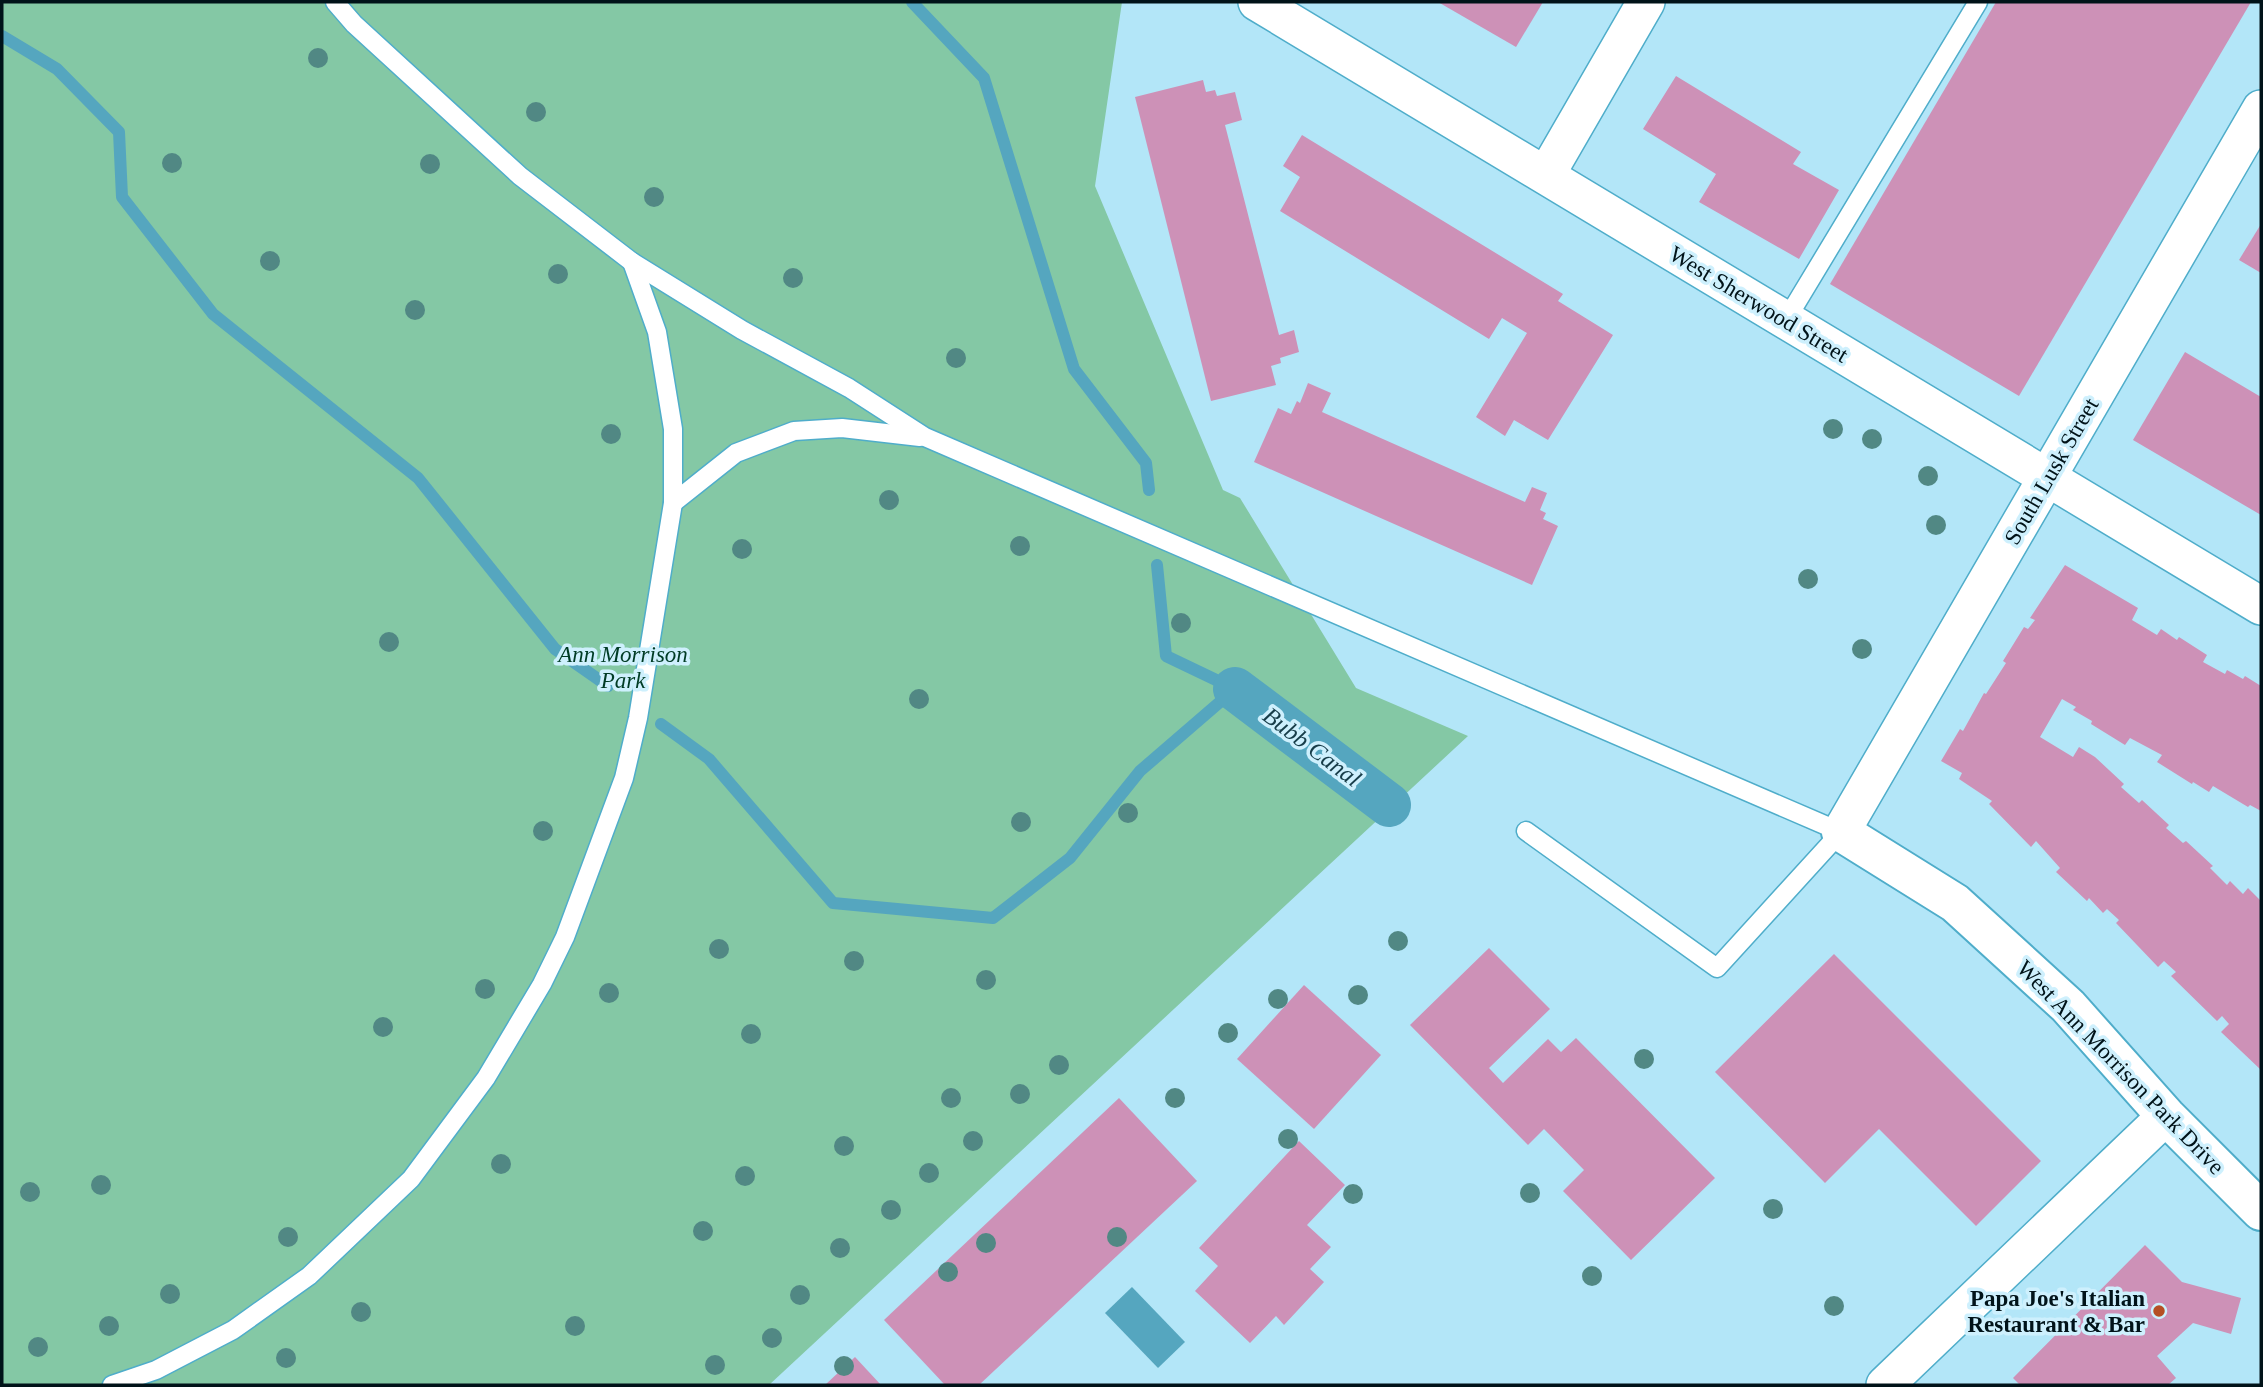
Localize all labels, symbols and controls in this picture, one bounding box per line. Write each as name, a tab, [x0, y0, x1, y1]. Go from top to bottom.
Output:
street label: West Sherwood Street	[1665, 241, 1853, 368]
street label: South Lusk Street	[1999, 393, 2104, 549]
park label: Ann Morrison Park	[556, 642, 688, 693]
water label: Bubb Canal	[1258, 702, 1366, 792]
street label: West Ann Morrison Park Drive	[2012, 955, 2229, 1179]
place label: Papa Joe's Italian Restaurant & Bar	[1967, 1286, 2145, 1337]
marker: Papa Joe's Italian Restaurant & Bar	[2151, 1303, 2167, 1319]

